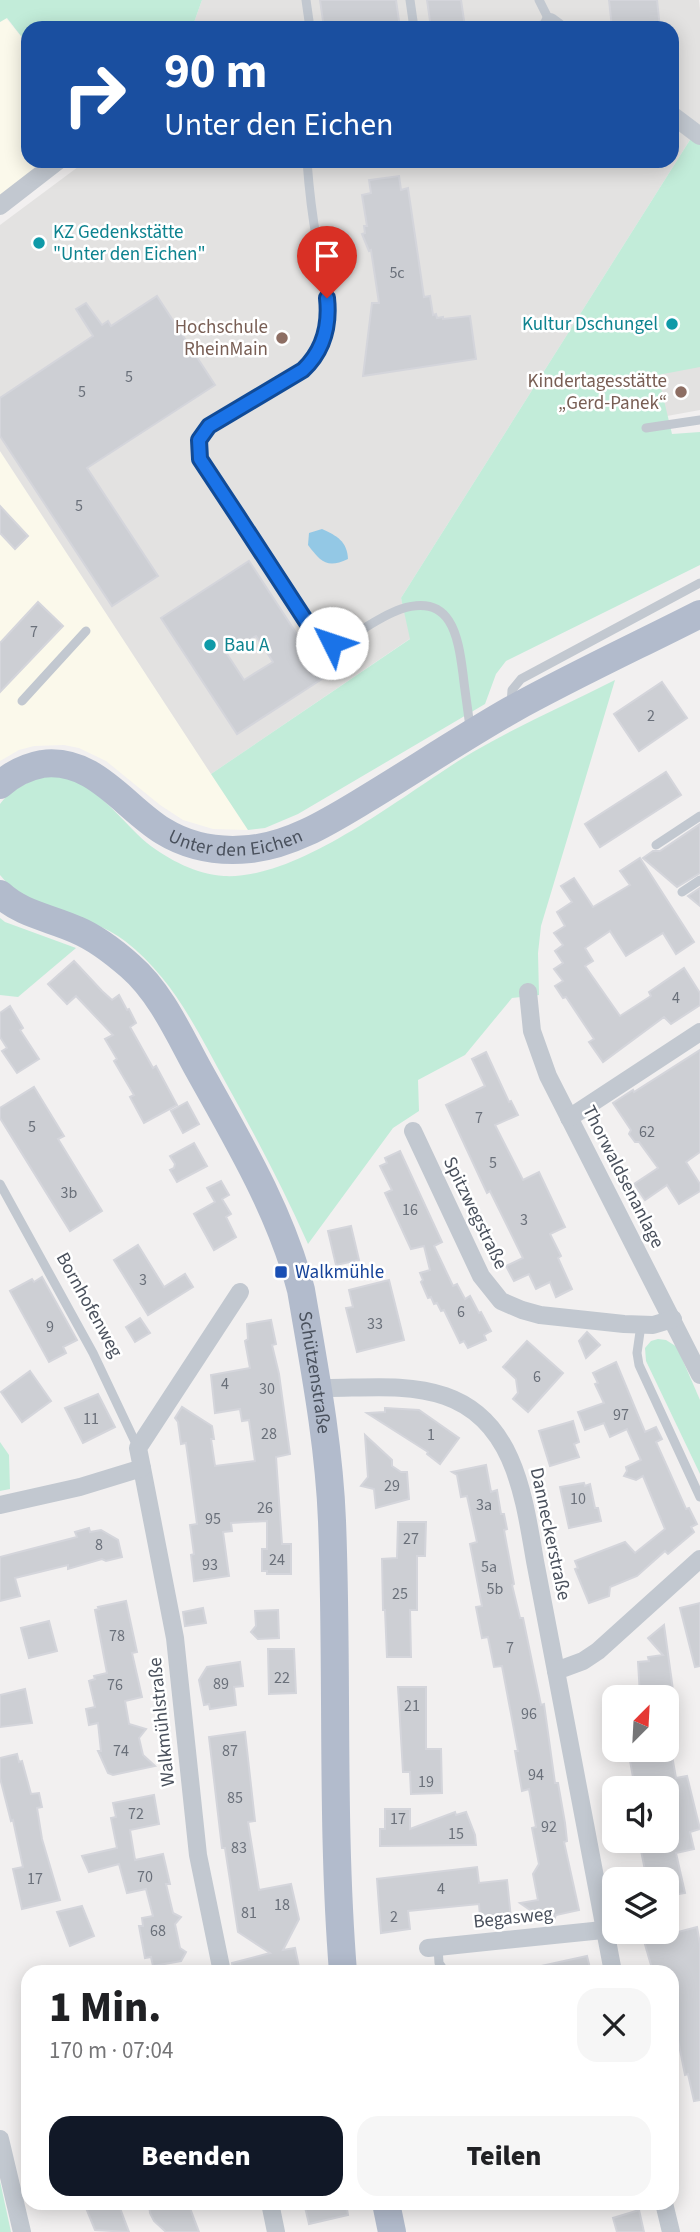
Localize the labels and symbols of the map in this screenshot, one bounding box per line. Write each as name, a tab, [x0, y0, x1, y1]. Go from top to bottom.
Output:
place label: KZ Gedenkstätte "Unter den Eichen"	[53, 219, 205, 268]
pin	[297, 226, 357, 298]
marker: KZ Gedenkstätte "Unter den Eichen"	[31, 235, 47, 251]
house number: 5c	[389, 262, 405, 284]
place label: Kultur Dschungel	[522, 311, 658, 338]
place label: Hochschule RheinMain	[175, 314, 268, 363]
marker: Kultur Dschungel	[664, 316, 680, 332]
marker: Hochschule RheinMain	[274, 330, 290, 346]
house number: 5	[125, 366, 133, 388]
place label: Kindertagesstätte „Gerd-Panek“	[528, 368, 667, 417]
house number: 5	[78, 381, 86, 403]
marker: Kindertagesstätte „Gerd-Panek“	[673, 384, 689, 400]
house number: 5	[75, 495, 83, 517]
position arrow	[295, 606, 369, 680]
house number: 7	[30, 621, 38, 643]
place label: Bau A	[224, 632, 270, 659]
marker: Bau A	[202, 637, 218, 653]
house number: 2	[647, 705, 655, 727]
street label: Unter den Eichen	[164, 822, 307, 863]
house number: 4	[672, 987, 680, 1009]
street label: Thorwaldsenanlage	[575, 1101, 671, 1253]
house number: 7	[475, 1107, 483, 1129]
house number: 5	[28, 1116, 36, 1138]
house number: 62	[639, 1121, 655, 1143]
street label: Spitzwegstraße	[436, 1152, 514, 1274]
house number: 5	[489, 1152, 497, 1174]
house number: 3b	[61, 1182, 78, 1204]
house number: 16	[402, 1199, 418, 1221]
house number: 3	[520, 1209, 528, 1231]
street label: Bornhofenweg	[49, 1247, 129, 1363]
place label: Walkmühle	[295, 1259, 384, 1286]
marker: Walkmühle	[273, 1264, 289, 1280]
house number: 3	[139, 1269, 147, 1291]
house number: 6	[457, 1301, 465, 1323]
street label: Schützenstraße	[291, 1309, 338, 1435]
house number: 33	[367, 1313, 383, 1335]
house number: 9	[46, 1316, 54, 1338]
house number: 6	[533, 1366, 541, 1388]
house number: 4	[221, 1373, 229, 1395]
house number: 30	[259, 1378, 275, 1400]
house number: 97	[613, 1404, 629, 1426]
house number: 11	[83, 1408, 99, 1430]
house number: 28	[261, 1423, 277, 1445]
house number: 1	[427, 1424, 435, 1446]
street label: Danneckerstraße	[523, 1465, 577, 1603]
house number: 29	[384, 1475, 400, 1497]
house number: 10	[570, 1488, 586, 1510]
house number: 3a	[476, 1494, 492, 1516]
house number: 26	[257, 1497, 273, 1519]
house number: 95	[205, 1508, 221, 1530]
house number: 27	[403, 1528, 419, 1550]
house number: 8	[95, 1534, 103, 1556]
house number: 24	[269, 1549, 285, 1571]
house number: 93	[202, 1554, 218, 1576]
house number: 5a	[481, 1556, 497, 1578]
house number: 5b	[487, 1578, 504, 1600]
house number: 25	[392, 1583, 408, 1605]
house number: 78	[109, 1625, 125, 1647]
house number: 7	[506, 1637, 514, 1659]
street label: Walkmühlstraße	[142, 1656, 182, 1788]
house number: 22	[274, 1667, 290, 1689]
house number: 89	[213, 1673, 229, 1695]
house number: 76	[107, 1674, 123, 1696]
north arrow	[602, 1685, 679, 1762]
house number: 21	[404, 1695, 420, 1717]
house number: 96	[521, 1703, 537, 1725]
house number: 74	[113, 1740, 129, 1762]
house number: 87	[222, 1740, 238, 1762]
house number: 94	[528, 1764, 544, 1786]
house number: 19	[418, 1771, 434, 1793]
house number: 85	[227, 1787, 243, 1809]
house number: 72	[128, 1803, 144, 1825]
house number: 17	[390, 1808, 406, 1830]
house number: 92	[541, 1816, 557, 1838]
house number: 15	[448, 1823, 464, 1845]
house number: 83	[231, 1837, 247, 1859]
house number: 70	[137, 1866, 153, 1888]
house number: 17	[27, 1868, 43, 1890]
house number: 4	[437, 1878, 445, 1900]
house number: 18	[274, 1894, 290, 1916]
street label: Begasweg	[472, 1900, 554, 1936]
house number: 81	[241, 1902, 257, 1924]
house number: 2	[390, 1906, 398, 1928]
house number: 68	[150, 1920, 166, 1942]

